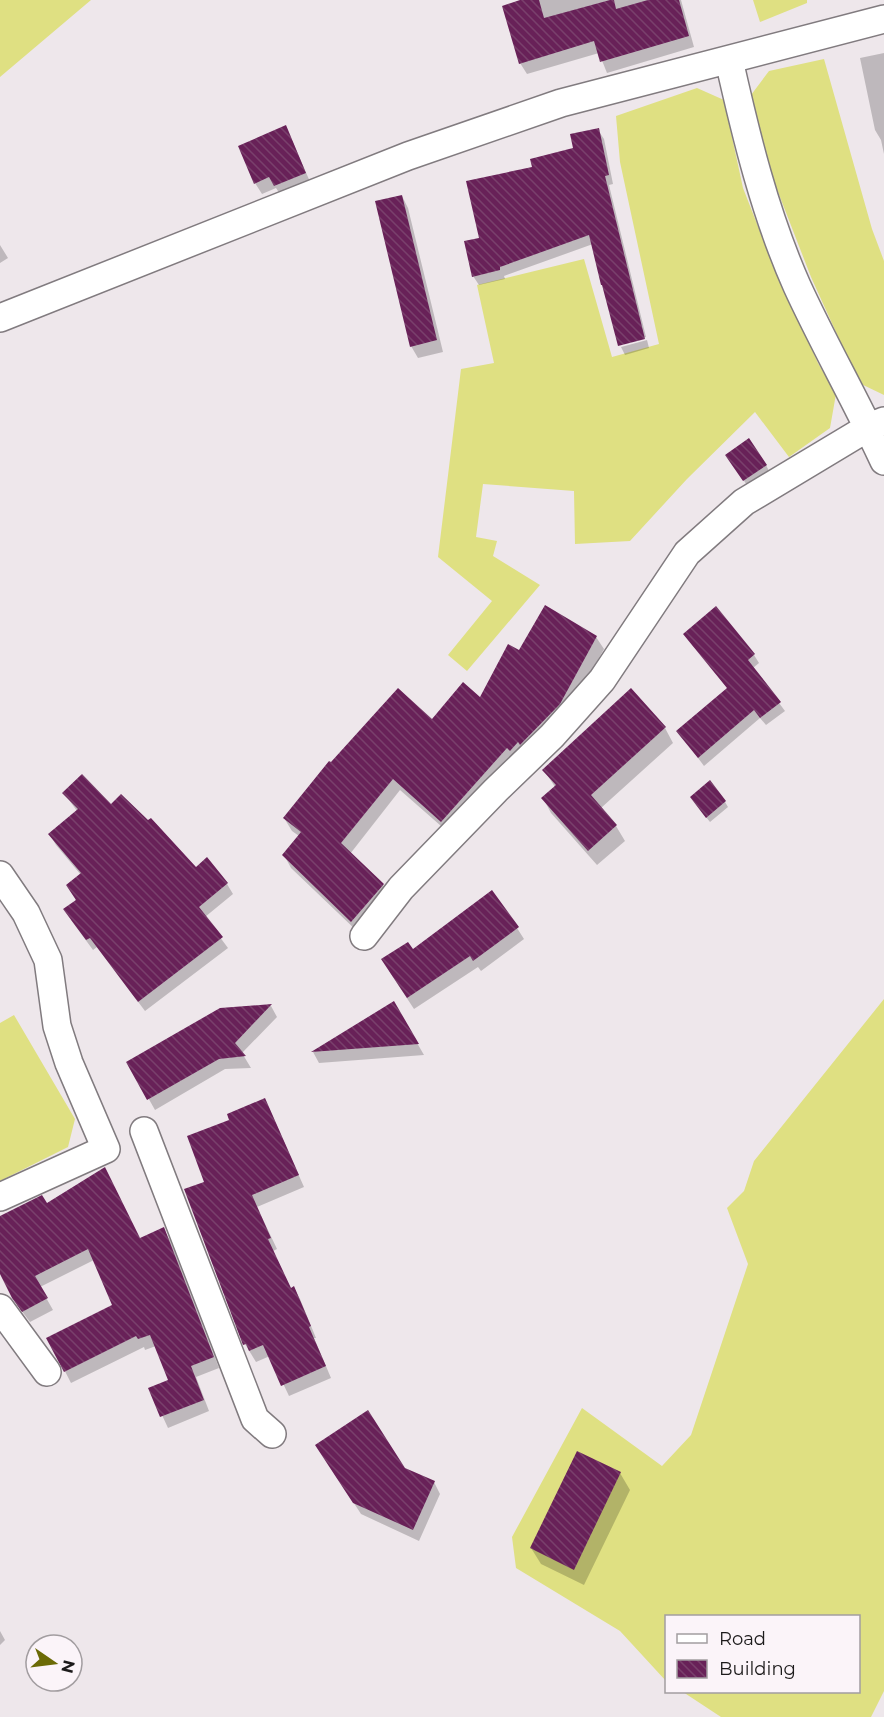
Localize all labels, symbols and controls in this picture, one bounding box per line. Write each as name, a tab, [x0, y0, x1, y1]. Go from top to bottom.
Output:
legend	[665, 1615, 860, 1693]
text: Road	[719, 1628, 766, 1650]
north arrow	[24, 1633, 84, 1693]
text: N	[57, 1658, 79, 1675]
text: Building	[719, 1658, 796, 1680]

